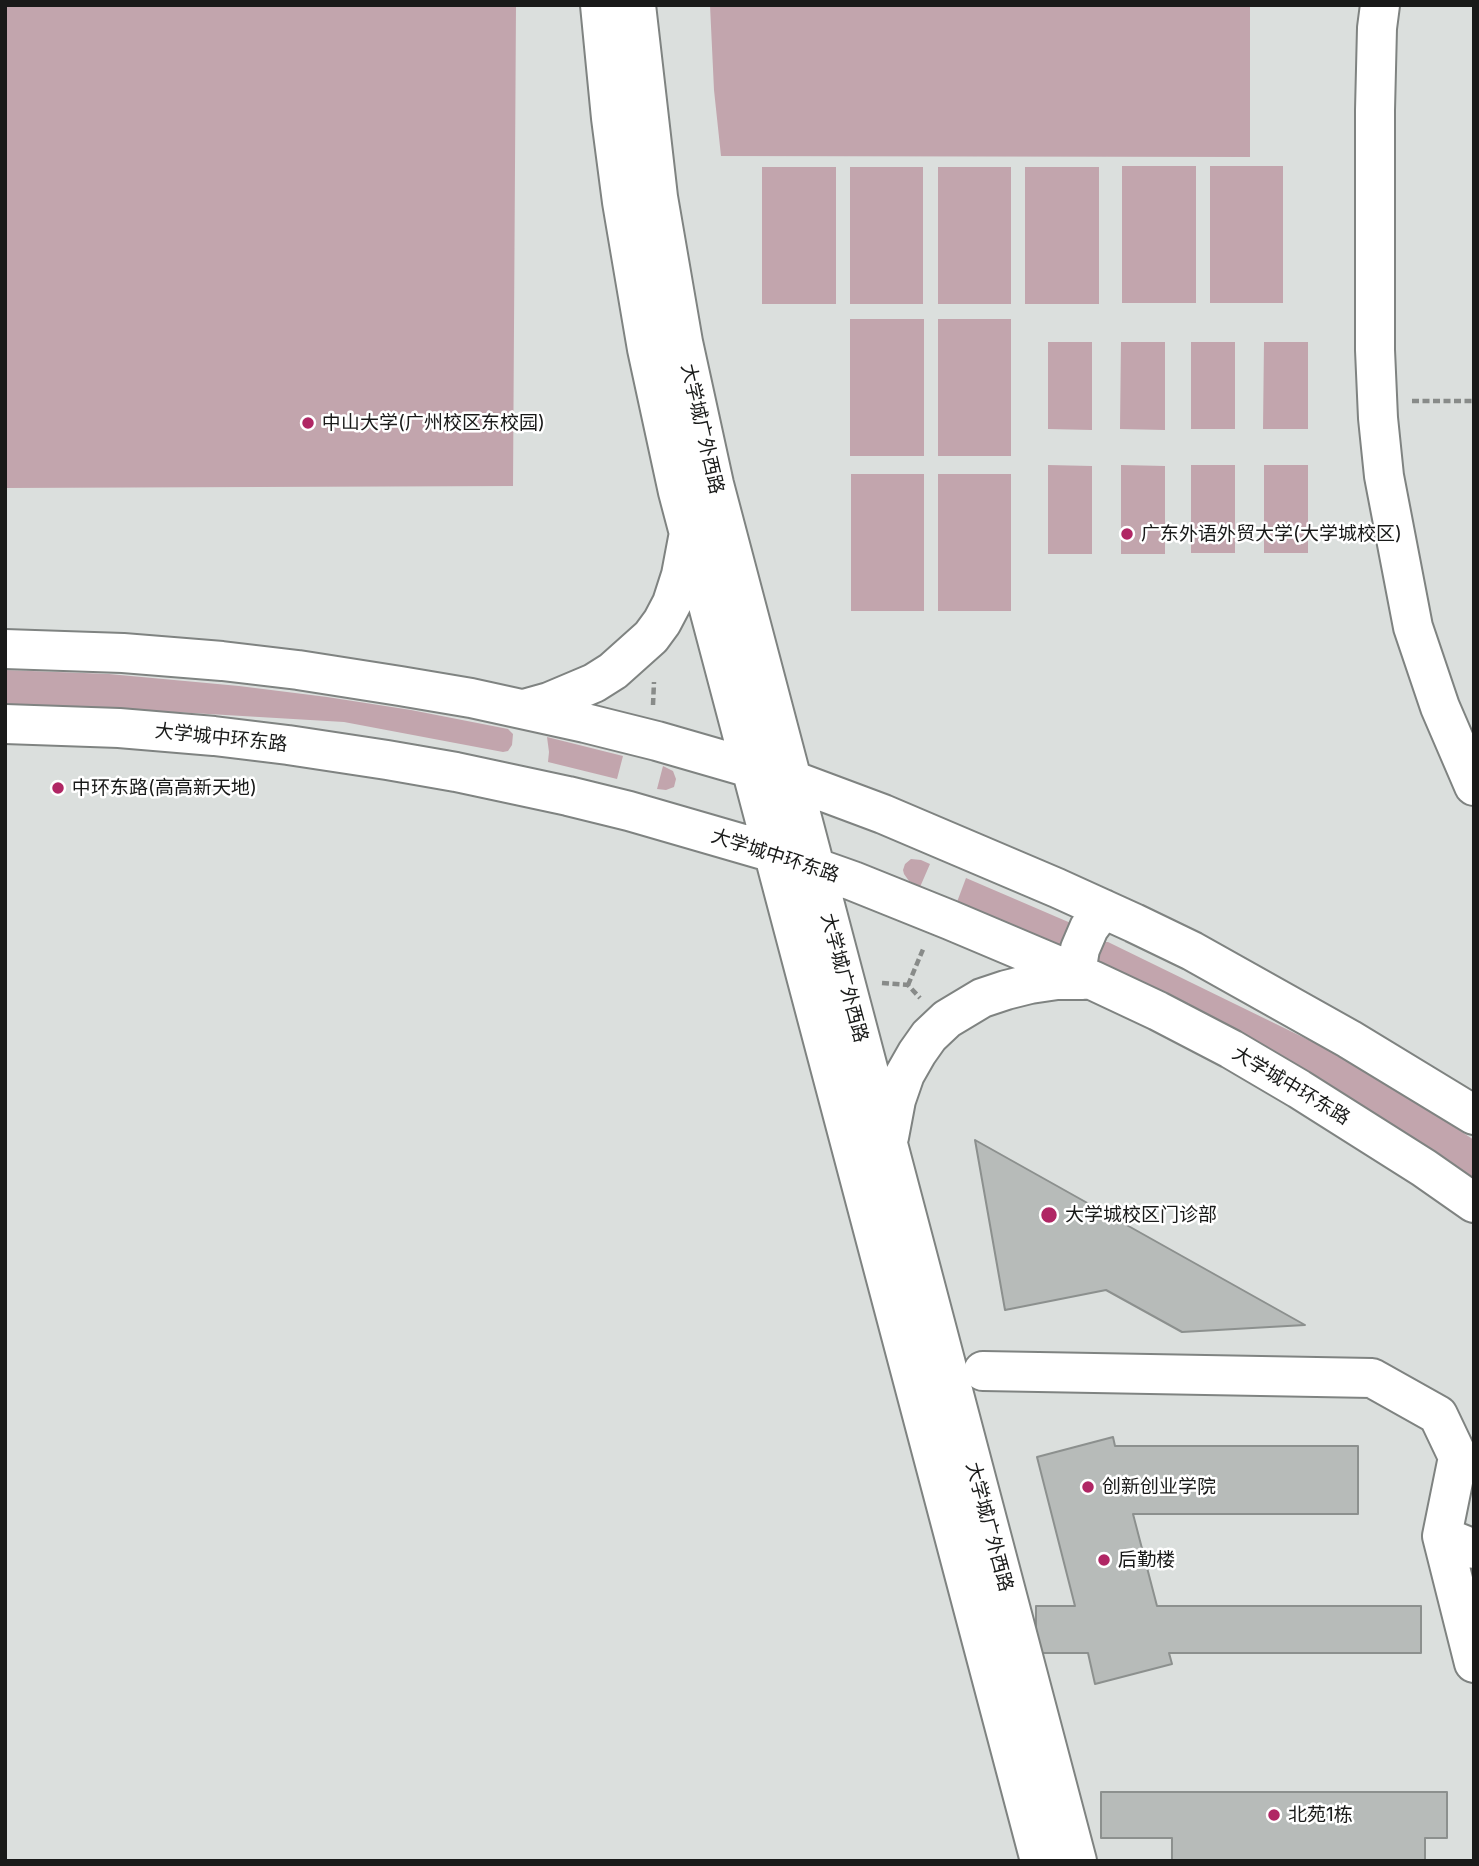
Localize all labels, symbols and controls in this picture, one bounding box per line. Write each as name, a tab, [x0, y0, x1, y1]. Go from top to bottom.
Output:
street label: 大学城广外西路	[676, 362, 728, 496]
place label: 中山大学(广州校区东校园)	[322, 412, 545, 434]
marker: 中山大学(广州校区东校园)	[300, 415, 316, 431]
place label: 广东外语外贸大学(大学城校区)	[1141, 523, 1402, 545]
marker: 广东外语外贸大学(大学城校区)	[1119, 526, 1135, 542]
street label: 大学城中环东路	[154, 720, 288, 756]
place label: 中环东路(高高新天地)	[72, 777, 257, 799]
marker: 中环东路(高高新天地)	[50, 780, 66, 796]
street label: 大学城中环东路	[708, 825, 842, 887]
street label: 大学城广外西路	[816, 911, 872, 1045]
street label: 大学城中环东路	[1228, 1042, 1354, 1130]
place label: 大学城校区门诊部	[1065, 1204, 1217, 1226]
marker: 大学城校区门诊部	[1039, 1205, 1059, 1225]
street label: 大学城广外西路	[961, 1460, 1017, 1594]
place label: 创新创业学院	[1102, 1476, 1216, 1498]
marker: 创新创业学院	[1080, 1479, 1096, 1495]
place label: 后勤楼	[1118, 1549, 1175, 1571]
marker: 后勤楼	[1096, 1552, 1112, 1568]
place label: 北苑1栋	[1288, 1804, 1353, 1826]
marker: 北苑1栋	[1266, 1807, 1282, 1823]

